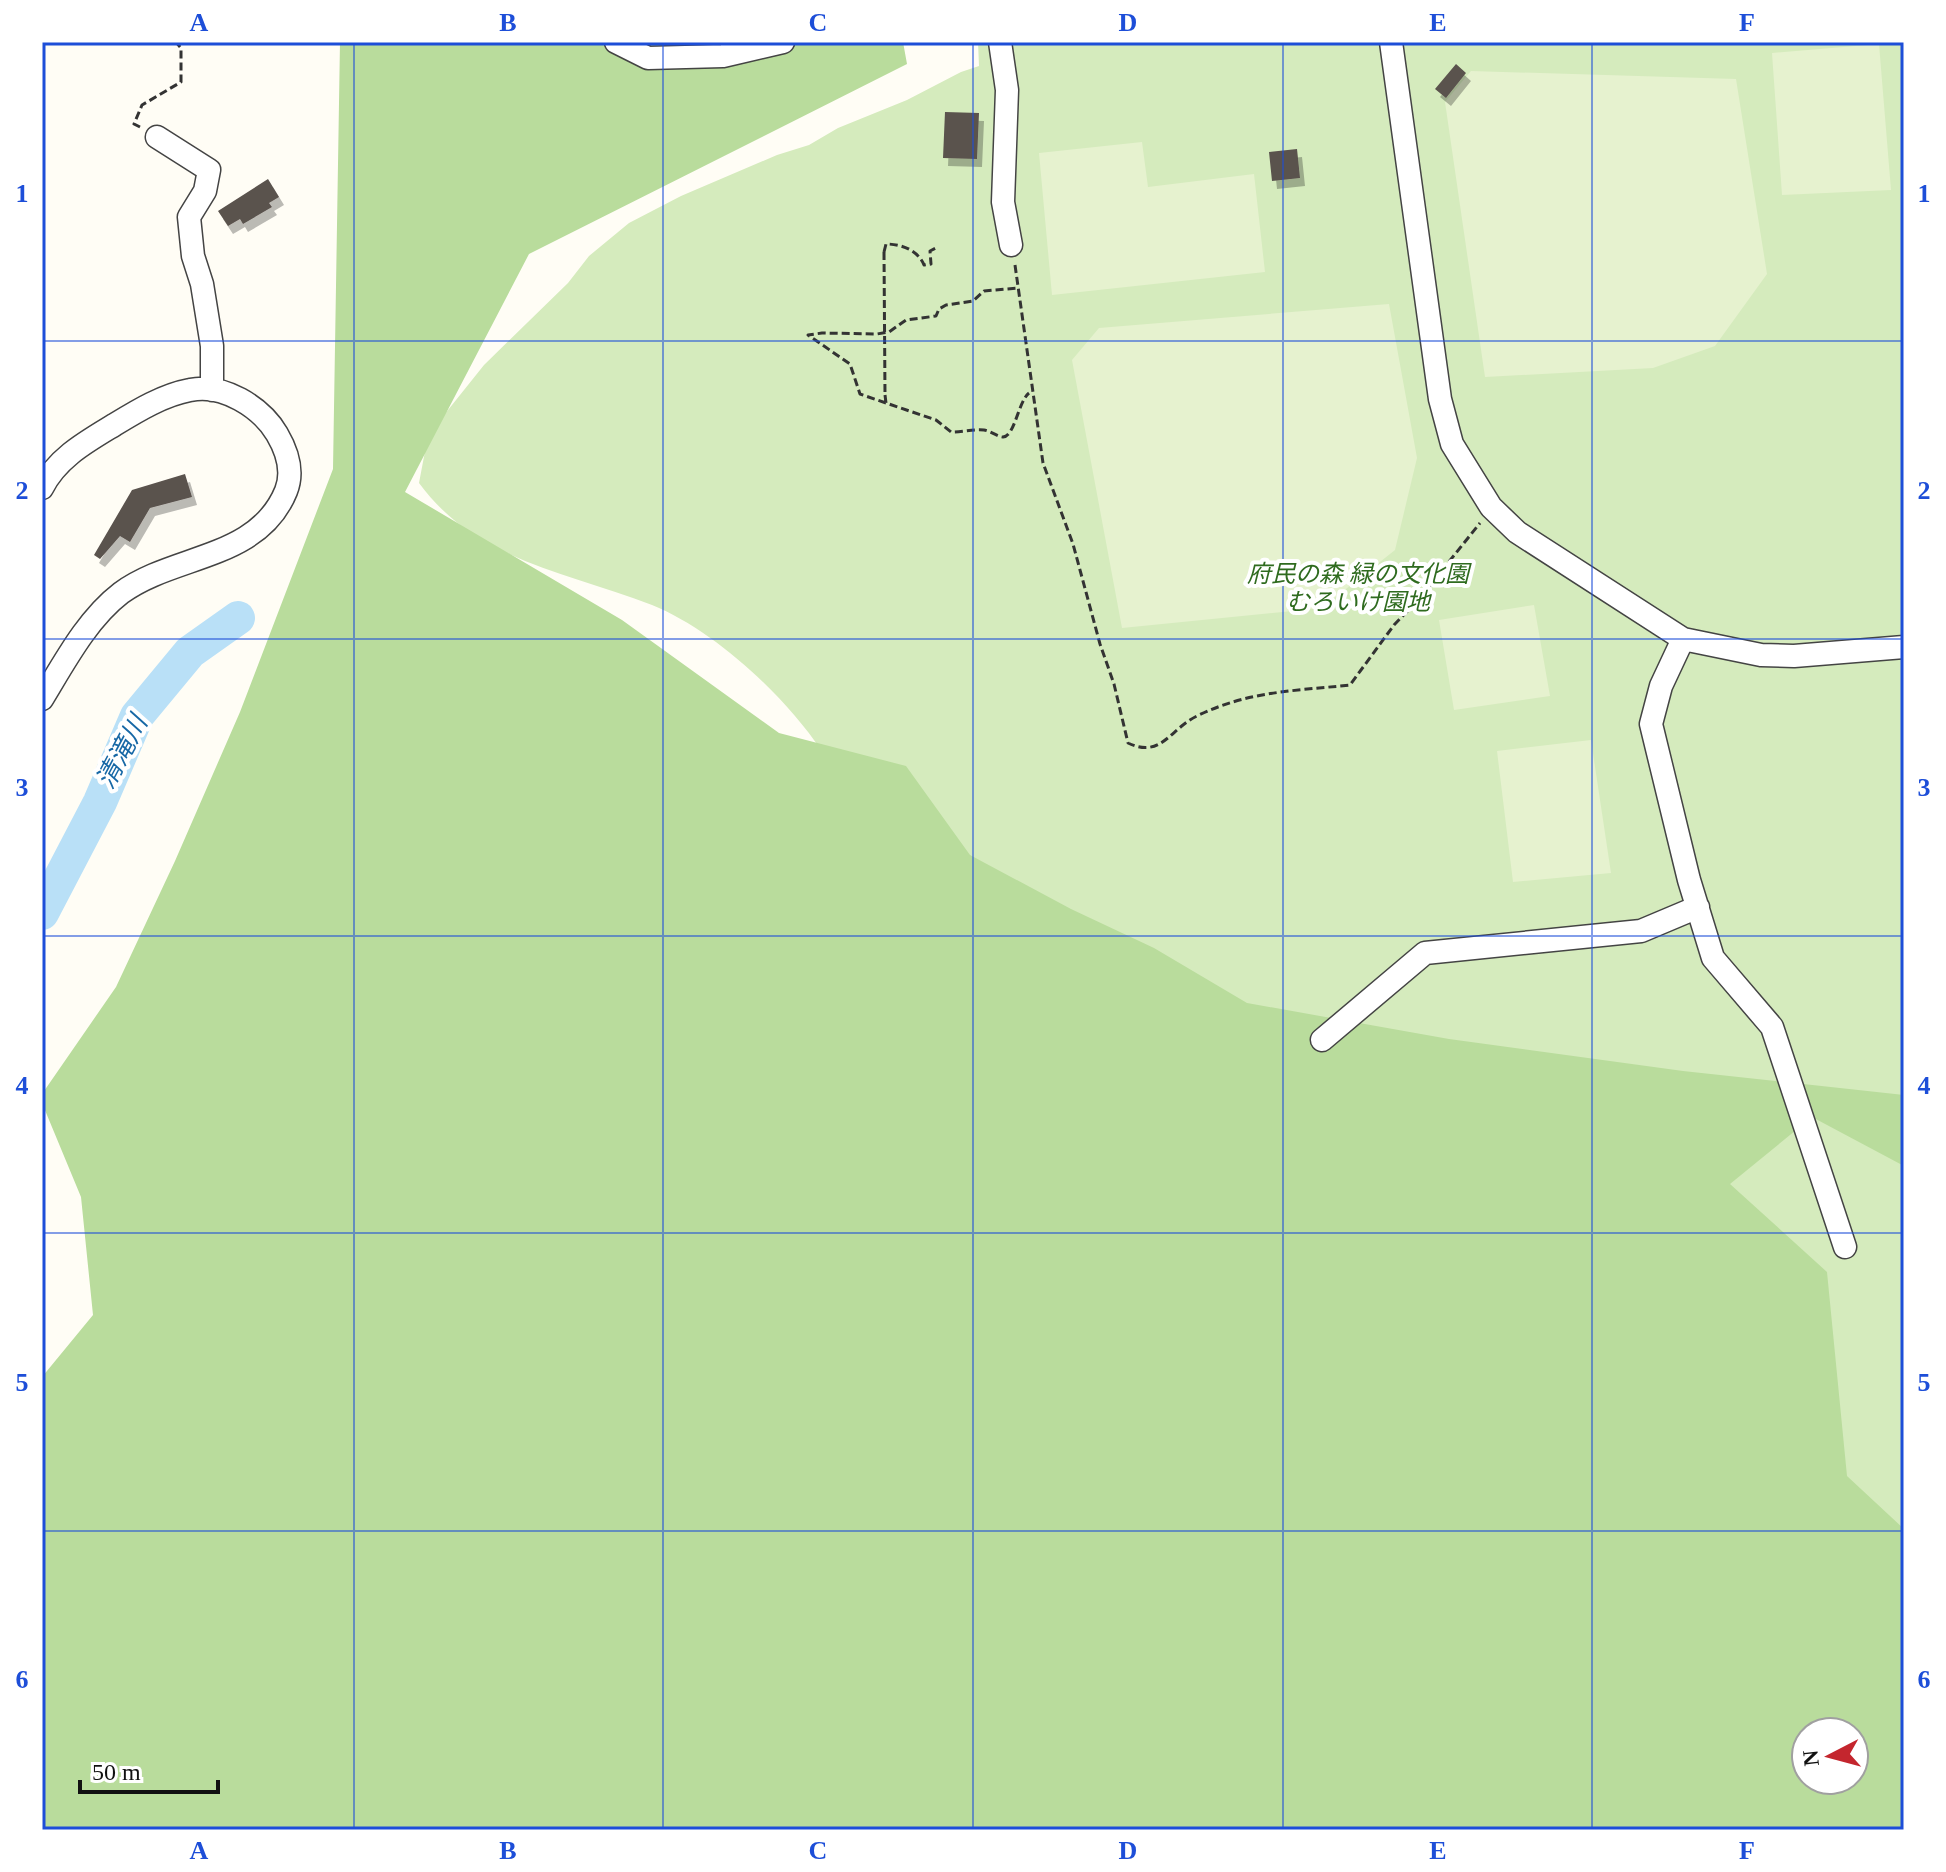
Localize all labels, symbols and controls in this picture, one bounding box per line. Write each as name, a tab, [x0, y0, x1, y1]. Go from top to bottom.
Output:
text: A	[190, 8, 209, 37]
text: B	[499, 8, 517, 37]
text: C	[809, 8, 827, 37]
text: D	[1119, 8, 1137, 37]
text: E	[1429, 8, 1447, 37]
text: F	[1739, 8, 1755, 37]
text: 1	[16, 179, 29, 208]
text: 1	[1918, 179, 1931, 208]
text: 2	[16, 476, 29, 505]
text: 2	[1918, 476, 1931, 505]
park label: 府民の森 緑の文化園 むろいけ園地	[1247, 561, 1472, 615]
water label: 清滝川	[91, 708, 155, 793]
text: 3	[16, 773, 29, 802]
text: 3	[1918, 773, 1931, 802]
text: 4	[16, 1071, 29, 1100]
text: 4	[1918, 1071, 1931, 1100]
text: 5	[16, 1368, 29, 1397]
text: 5	[1918, 1368, 1931, 1397]
text: 6	[16, 1665, 29, 1694]
text: 6	[1918, 1665, 1931, 1694]
north arrow	[1790, 1716, 1870, 1796]
scale bar	[80, 1744, 218, 1794]
text: N	[1797, 1749, 1824, 1767]
text: 50 m	[92, 1759, 141, 1785]
text: A	[190, 1836, 209, 1865]
text: B	[499, 1836, 517, 1865]
text: C	[809, 1836, 827, 1865]
text: D	[1119, 1836, 1137, 1865]
text: E	[1429, 1836, 1447, 1865]
text: F	[1739, 1836, 1755, 1865]

